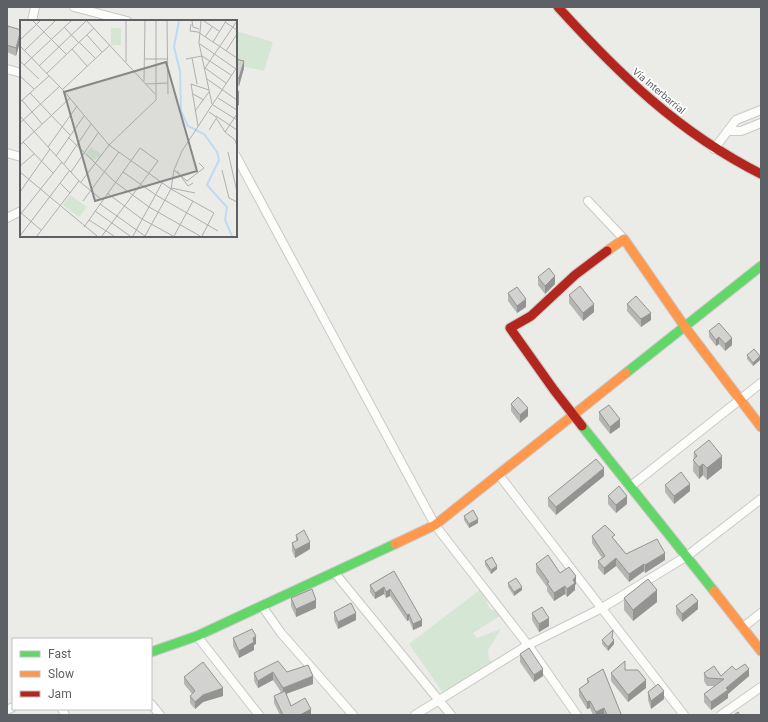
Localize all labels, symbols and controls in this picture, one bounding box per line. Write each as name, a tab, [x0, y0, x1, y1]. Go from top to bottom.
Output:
inset map	[20, 20, 237, 237]
street label: Vía Interbarrial	[631, 66, 687, 116]
legend	[12, 638, 152, 710]
text: Fast	[48, 647, 71, 661]
text: Slow	[48, 667, 74, 681]
text: Jam	[48, 687, 72, 701]

